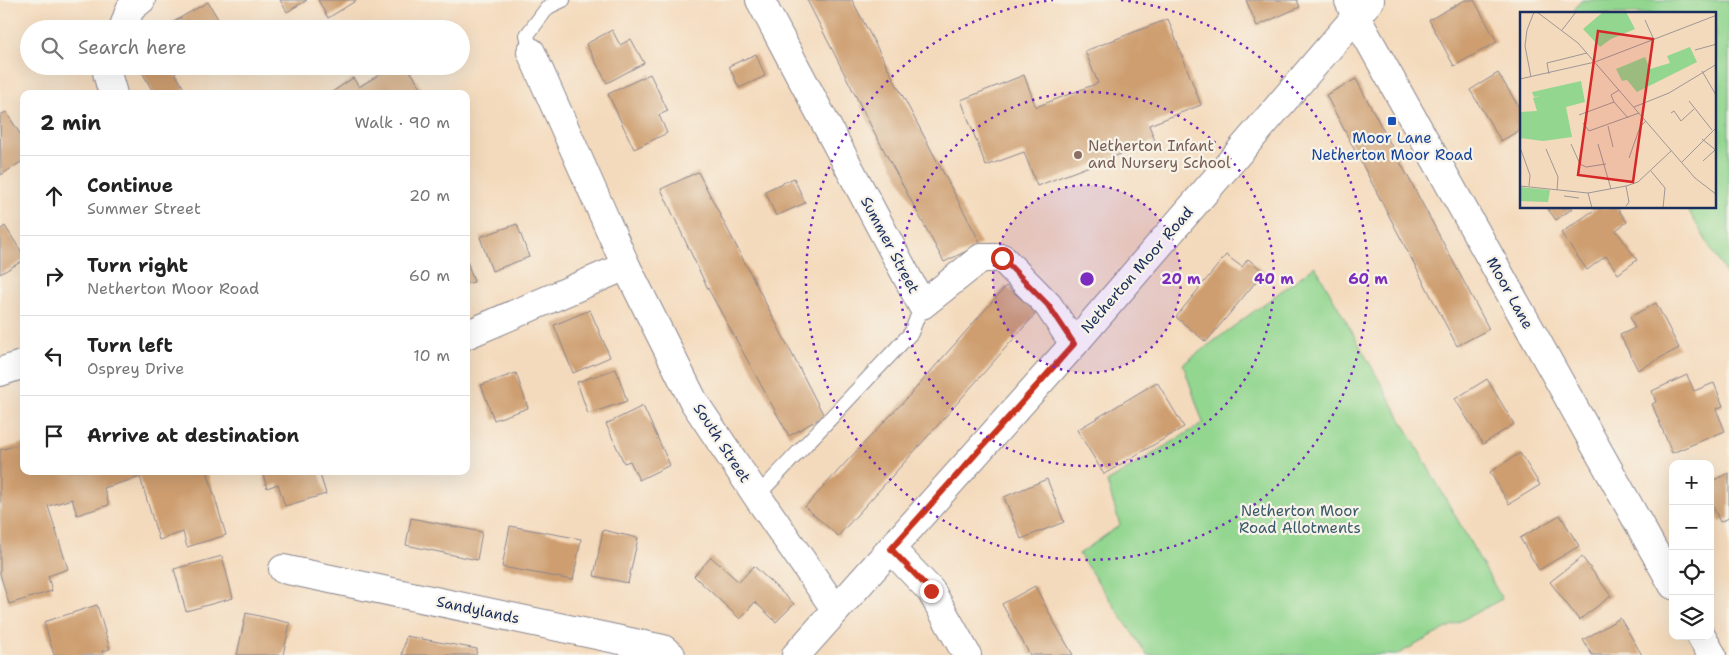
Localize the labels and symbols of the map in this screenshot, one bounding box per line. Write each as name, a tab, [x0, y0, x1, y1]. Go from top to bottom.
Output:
inset map	[1520, 12, 1716, 209]
marker: Moor Lane Netherton Moor Road	[1386, 115, 1398, 127]
place label: Moor Lane Netherton Moor Road	[1311, 128, 1473, 165]
place label: Netherton Infant and Nursery School	[1088, 136, 1231, 173]
marker: Netherton Infant and Nursery School	[1072, 149, 1084, 161]
street label: Summer Street	[856, 193, 924, 297]
street label: Netherton Moor Road	[1076, 202, 1198, 337]
route start	[991, 247, 1014, 270]
street label: Moor Lane	[1482, 253, 1538, 333]
text: 20 m	[1161, 269, 1201, 289]
text: 40 m	[1254, 269, 1294, 289]
text: 60 m	[1348, 269, 1388, 289]
centre of rings	[1078, 270, 1096, 288]
street label: South Street	[689, 400, 755, 486]
park label: Netherton Moor Road Allotments	[1239, 501, 1361, 538]
route end	[920, 580, 943, 603]
street label: Sandylands	[435, 591, 521, 629]

